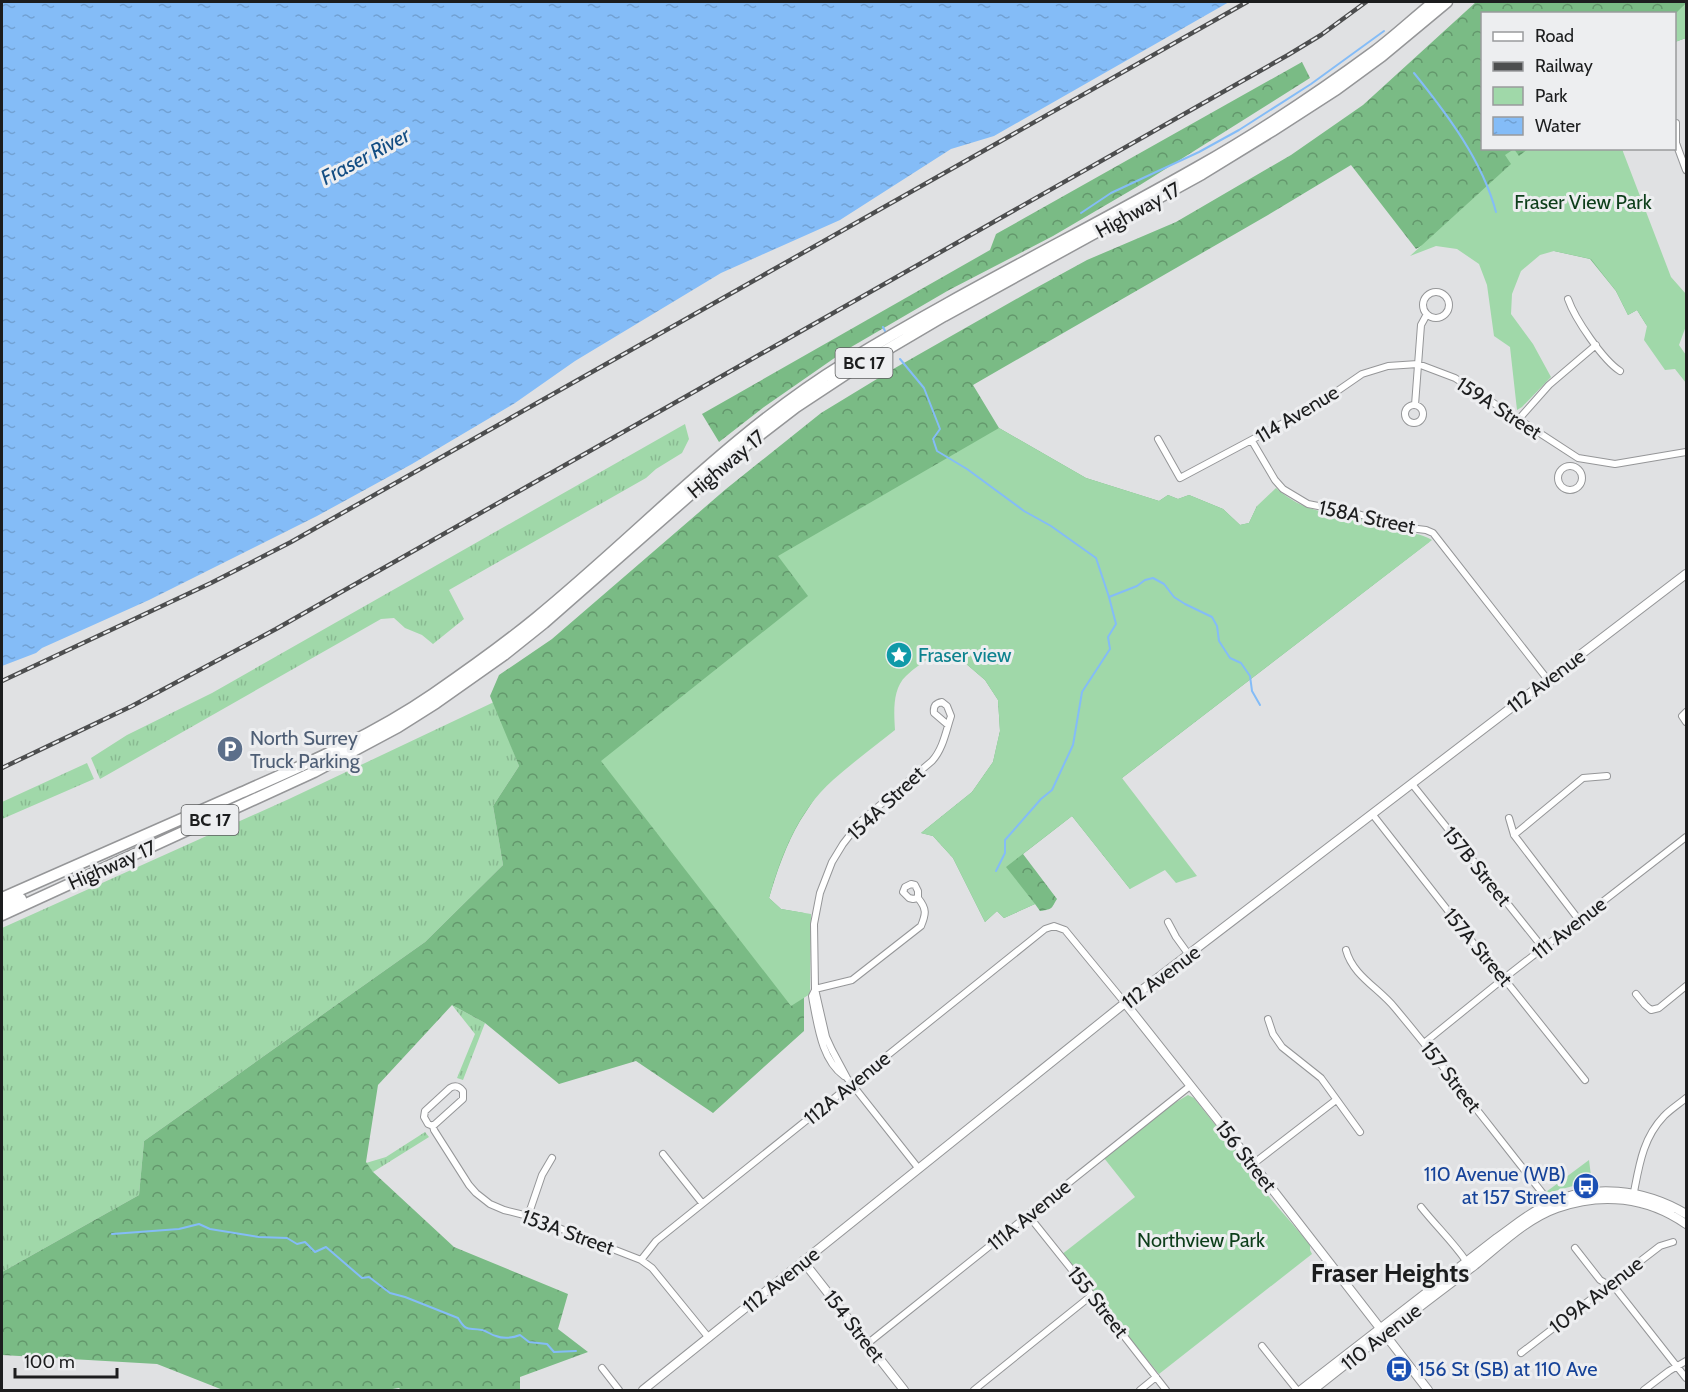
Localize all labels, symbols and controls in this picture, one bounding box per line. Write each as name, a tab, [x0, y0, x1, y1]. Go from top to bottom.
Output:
legend	[1481, 12, 1676, 150]
text: Road	[1535, 25, 1574, 47]
text: Railway	[1535, 55, 1593, 77]
text: Park	[1535, 85, 1568, 107]
text: Water	[1535, 115, 1581, 137]
water label: Fraser River	[316, 121, 415, 190]
street label: Highway 17	[1091, 177, 1185, 243]
park label: Fraser View Park	[1514, 190, 1652, 214]
road number: BC 17	[836, 348, 892, 378]
street label: 159A Street	[1452, 372, 1546, 444]
street label: 114 Avenue	[1251, 380, 1343, 448]
street label: Highway 17	[682, 425, 770, 503]
street label: 158A Street	[1317, 495, 1418, 539]
place icon: Fraser view	[884, 640, 914, 670]
place label: Fraser view	[918, 643, 1012, 667]
street label: 112 Avenue	[1502, 644, 1590, 718]
place label: North Surrey Truck Parking	[250, 726, 361, 773]
parking icon: North Surrey Truck Parking	[215, 734, 245, 764]
street label: 154A Street	[842, 761, 930, 845]
road number: BC 17	[182, 805, 238, 835]
street label: 157B Street	[1438, 821, 1516, 911]
street label: Highway 17	[64, 835, 160, 895]
street label: 111 Avenue	[1527, 892, 1611, 964]
street label: 157A Street	[1438, 903, 1518, 991]
street label: 112 Avenue	[1117, 940, 1205, 1014]
street label: 157 Street	[1416, 1037, 1486, 1117]
street label: 112A Avenue	[799, 1046, 895, 1130]
street label: 156 Street	[1210, 1115, 1282, 1197]
place label: 110 Avenue (WB) at 157 Street	[1424, 1162, 1566, 1209]
bus stop icon: 110 Avenue (WB) at 157 Street	[1571, 1171, 1601, 1201]
street label: 111A Avenue	[983, 1174, 1075, 1256]
street label: 153A Street	[519, 1204, 618, 1260]
park label: Northview Park	[1137, 1228, 1265, 1252]
street label: 112 Avenue	[738, 1242, 824, 1318]
street label: 109A Avenue	[1545, 1251, 1647, 1339]
district label: Fraser Heights	[1311, 1257, 1469, 1289]
street label: 155 Street	[1063, 1261, 1133, 1343]
street label: 154 Street	[818, 1285, 890, 1367]
street label: 110 Avenue	[1336, 1298, 1426, 1376]
scale bar	[15, 1341, 117, 1379]
text: 100 m	[24, 1351, 75, 1373]
bus stop icon: 156 St (SB) at 110 Ave	[1384, 1354, 1414, 1384]
place label: 156 St (SB) at 110 Ave	[1418, 1357, 1597, 1381]

